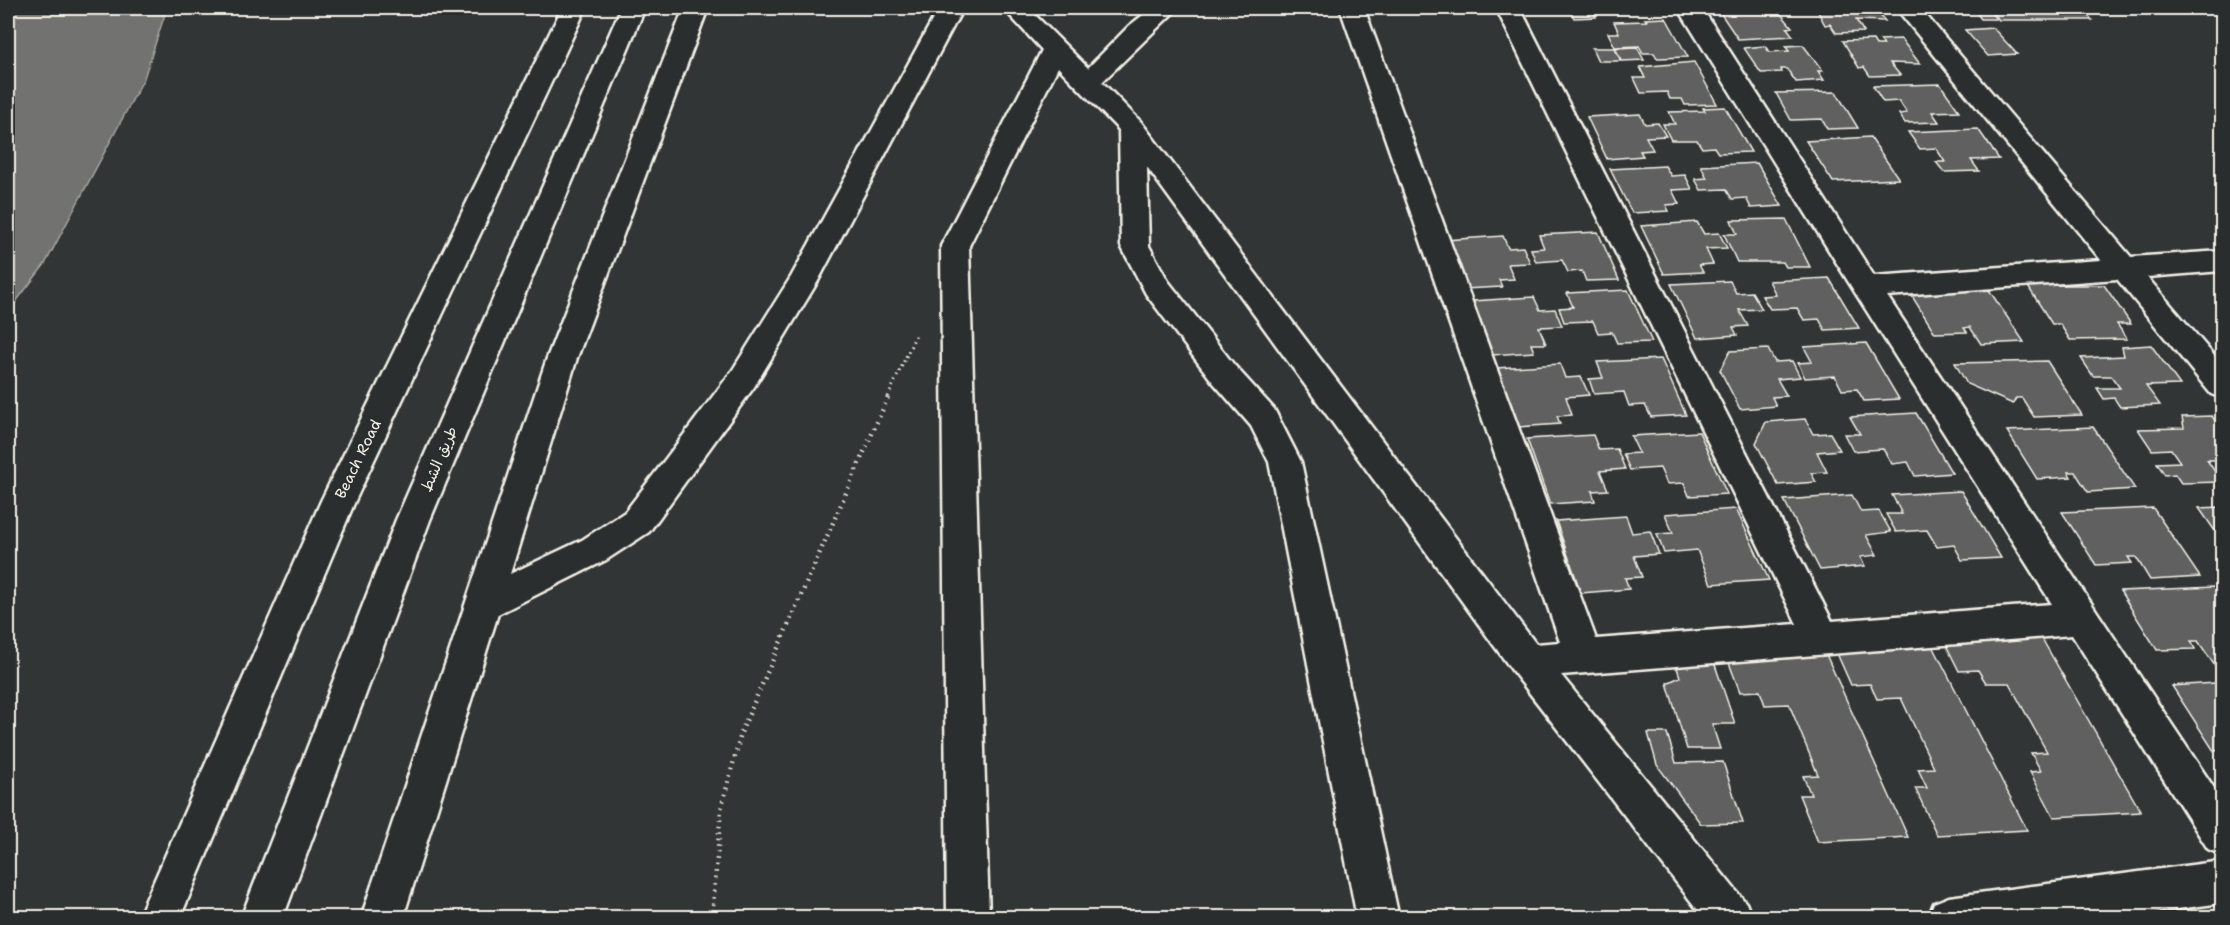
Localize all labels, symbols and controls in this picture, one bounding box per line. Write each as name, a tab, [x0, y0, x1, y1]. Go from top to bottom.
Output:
street label: Beach Road	[330, 416, 386, 502]
street label: طريق الشط	[416, 423, 462, 495]

